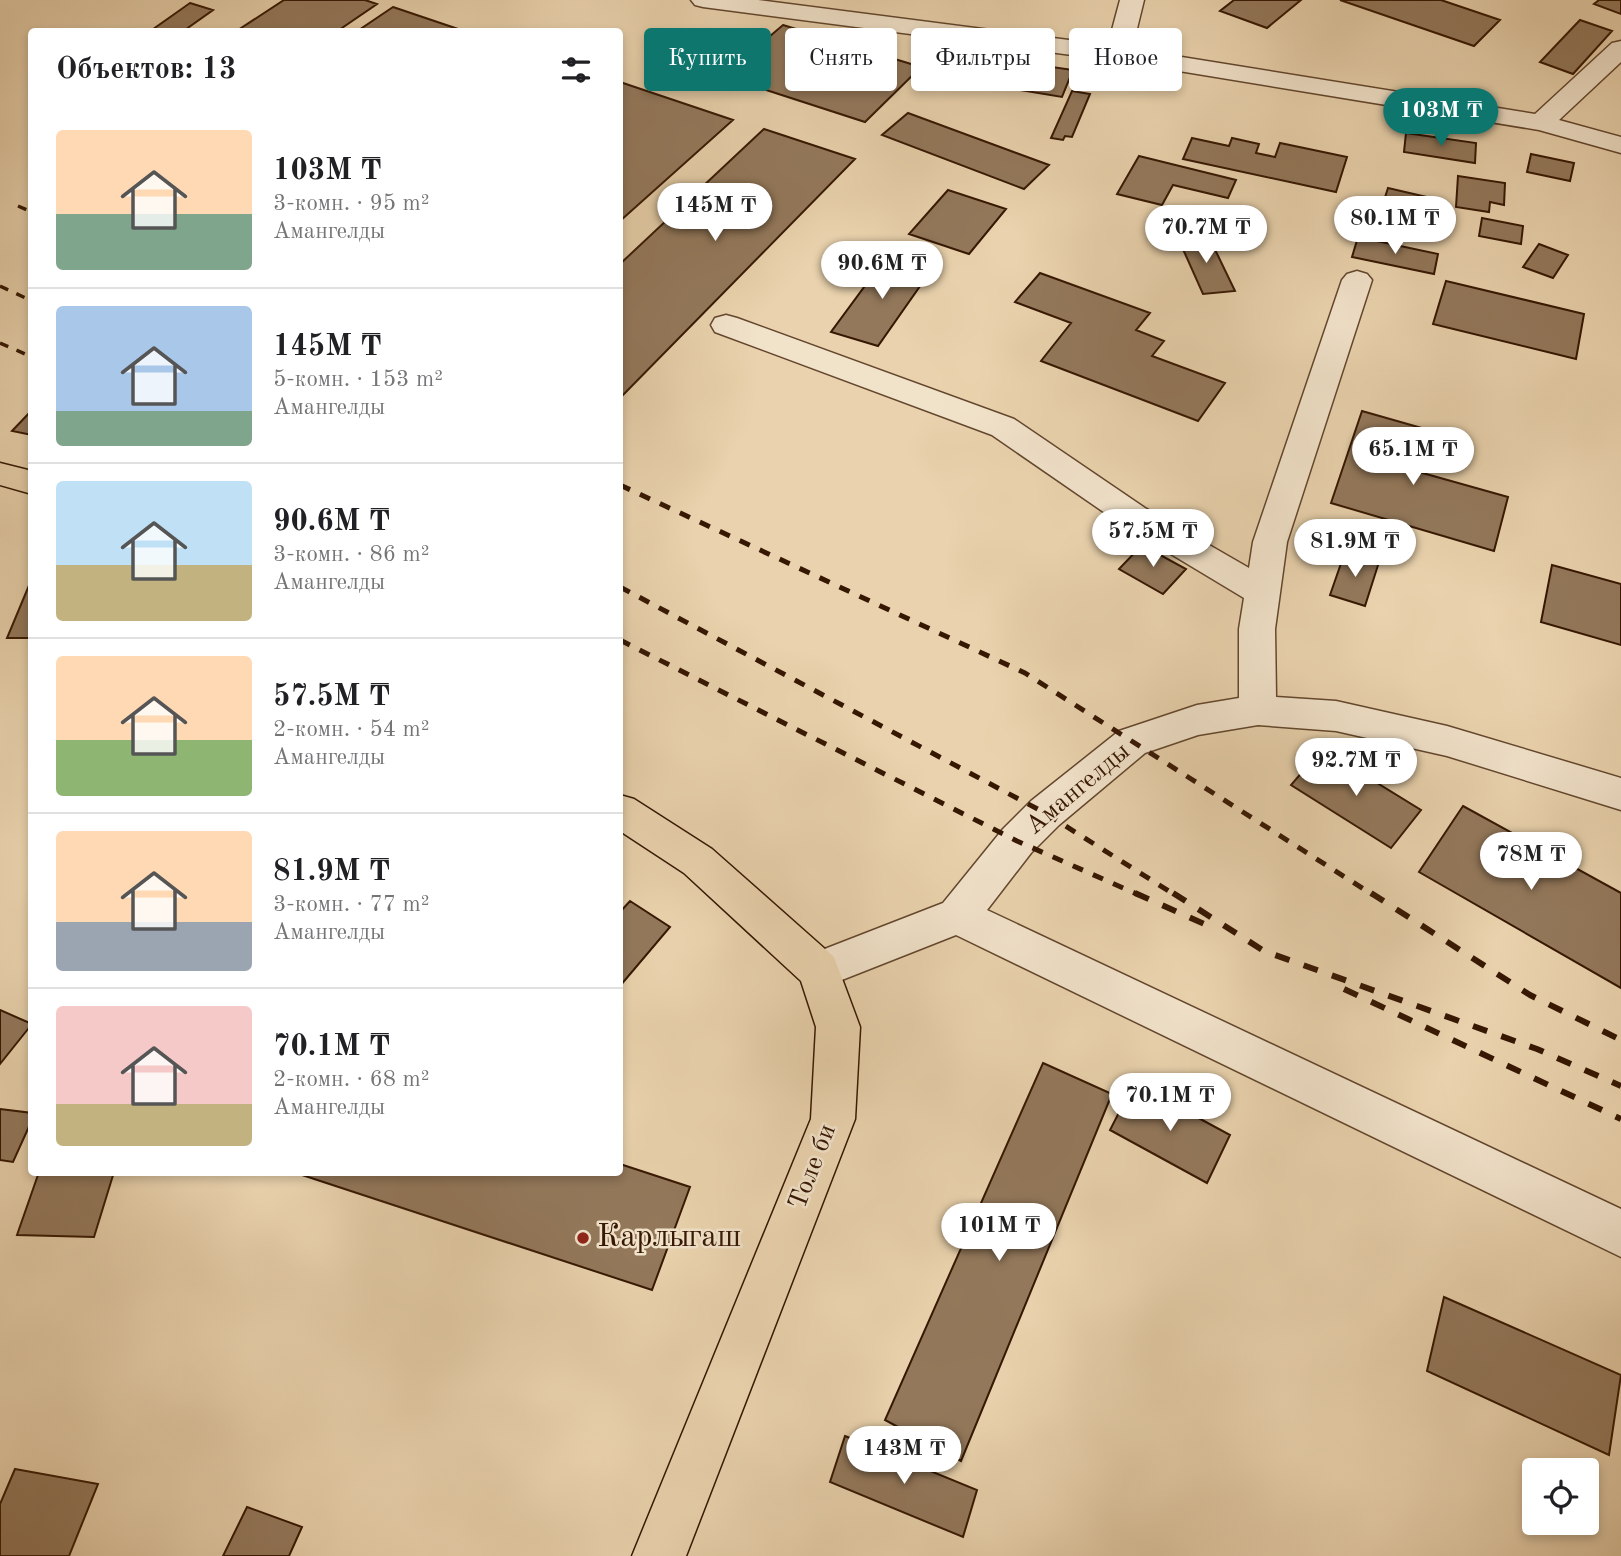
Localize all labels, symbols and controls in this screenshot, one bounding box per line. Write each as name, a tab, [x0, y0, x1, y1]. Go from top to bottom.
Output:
chip: Купить	[644, 28, 771, 91]
chip: Снять	[785, 28, 897, 91]
chip: Фильтры	[911, 28, 1055, 91]
chip: Новое	[1069, 28, 1182, 91]
icon: filters	[557, 51, 595, 89]
text: Объектов: 13	[56, 55, 236, 85]
pin: 103M ₸	[1384, 88, 1498, 148]
text: 103M ₸	[1399, 99, 1483, 122]
text: 103M ₸	[273, 156, 382, 186]
icon: home	[112, 158, 196, 242]
pin: 145M ₸	[658, 184, 772, 243]
text: 3-комн. · 95 m²	[273, 192, 430, 215]
text: 145M ₸	[673, 194, 757, 217]
pin: 80.1M ₸	[1330, 196, 1460, 256]
pin: 70.7M ₸	[1141, 205, 1271, 265]
text: 80.1M ₸	[1350, 207, 1440, 230]
text: 70.7M ₸	[1161, 216, 1251, 239]
text: Амангелды	[273, 220, 385, 243]
pin: 90.6M ₸	[817, 242, 947, 301]
text: 90.6M ₸	[837, 252, 927, 275]
text: 145M ₸	[273, 332, 382, 362]
icon: home	[112, 334, 196, 418]
text: 5-комн. · 153 m²	[273, 368, 443, 391]
text: Амангелды	[273, 396, 385, 419]
pin: 65.1M ₸	[1348, 428, 1478, 487]
text: 65.1M ₸	[1368, 438, 1458, 461]
text: 90.6M ₸	[273, 507, 390, 537]
icon: home	[112, 509, 196, 593]
pin: 57.5M ₸	[1088, 510, 1218, 569]
text: 57.5M ₸	[1108, 520, 1198, 543]
pin: 81.9M ₸	[1290, 520, 1420, 579]
text: 81.9M ₸	[1310, 530, 1400, 553]
text: 3-комн. · 86 m²	[273, 543, 430, 566]
text: Амангелды	[273, 571, 385, 594]
text: 57.5M ₸	[273, 682, 390, 712]
icon: home	[112, 684, 196, 768]
text: 2-комн. · 54 m²	[273, 718, 430, 741]
street label: Амангелды	[1021, 738, 1135, 840]
pin: 92.7M ₸	[1291, 738, 1421, 798]
text: Амангелды	[273, 746, 385, 769]
text: 92.7M ₸	[1311, 749, 1401, 772]
pin: 78M ₸	[1482, 832, 1580, 892]
text: 78M ₸	[1496, 843, 1566, 866]
text: 81.9M ₸	[273, 857, 390, 887]
icon: home	[112, 859, 196, 943]
text: 3-комн. · 77 m²	[273, 893, 430, 916]
text: Амангелды	[273, 921, 385, 944]
text: 70.1M ₸	[273, 1032, 390, 1062]
icon: home	[112, 1034, 196, 1118]
text: 2-комн. · 68 m²	[273, 1068, 430, 1091]
pin: 70.1M ₸	[1105, 1074, 1235, 1133]
text: 70.1M ₸	[1125, 1084, 1215, 1107]
text: Амангелды	[273, 1096, 385, 1119]
street label: Толе би	[785, 1121, 841, 1213]
pin: 101M ₸	[942, 1204, 1056, 1263]
text: 101M ₸	[957, 1214, 1041, 1237]
place label: Карлыгаш	[597, 1222, 741, 1254]
marker: Карлыгаш	[575, 1230, 591, 1246]
pin: 143M ₸	[847, 1426, 961, 1486]
text: 143M ₸	[862, 1437, 946, 1460]
map controls	[1522, 1458, 1599, 1535]
button: locate	[1522, 1458, 1599, 1535]

